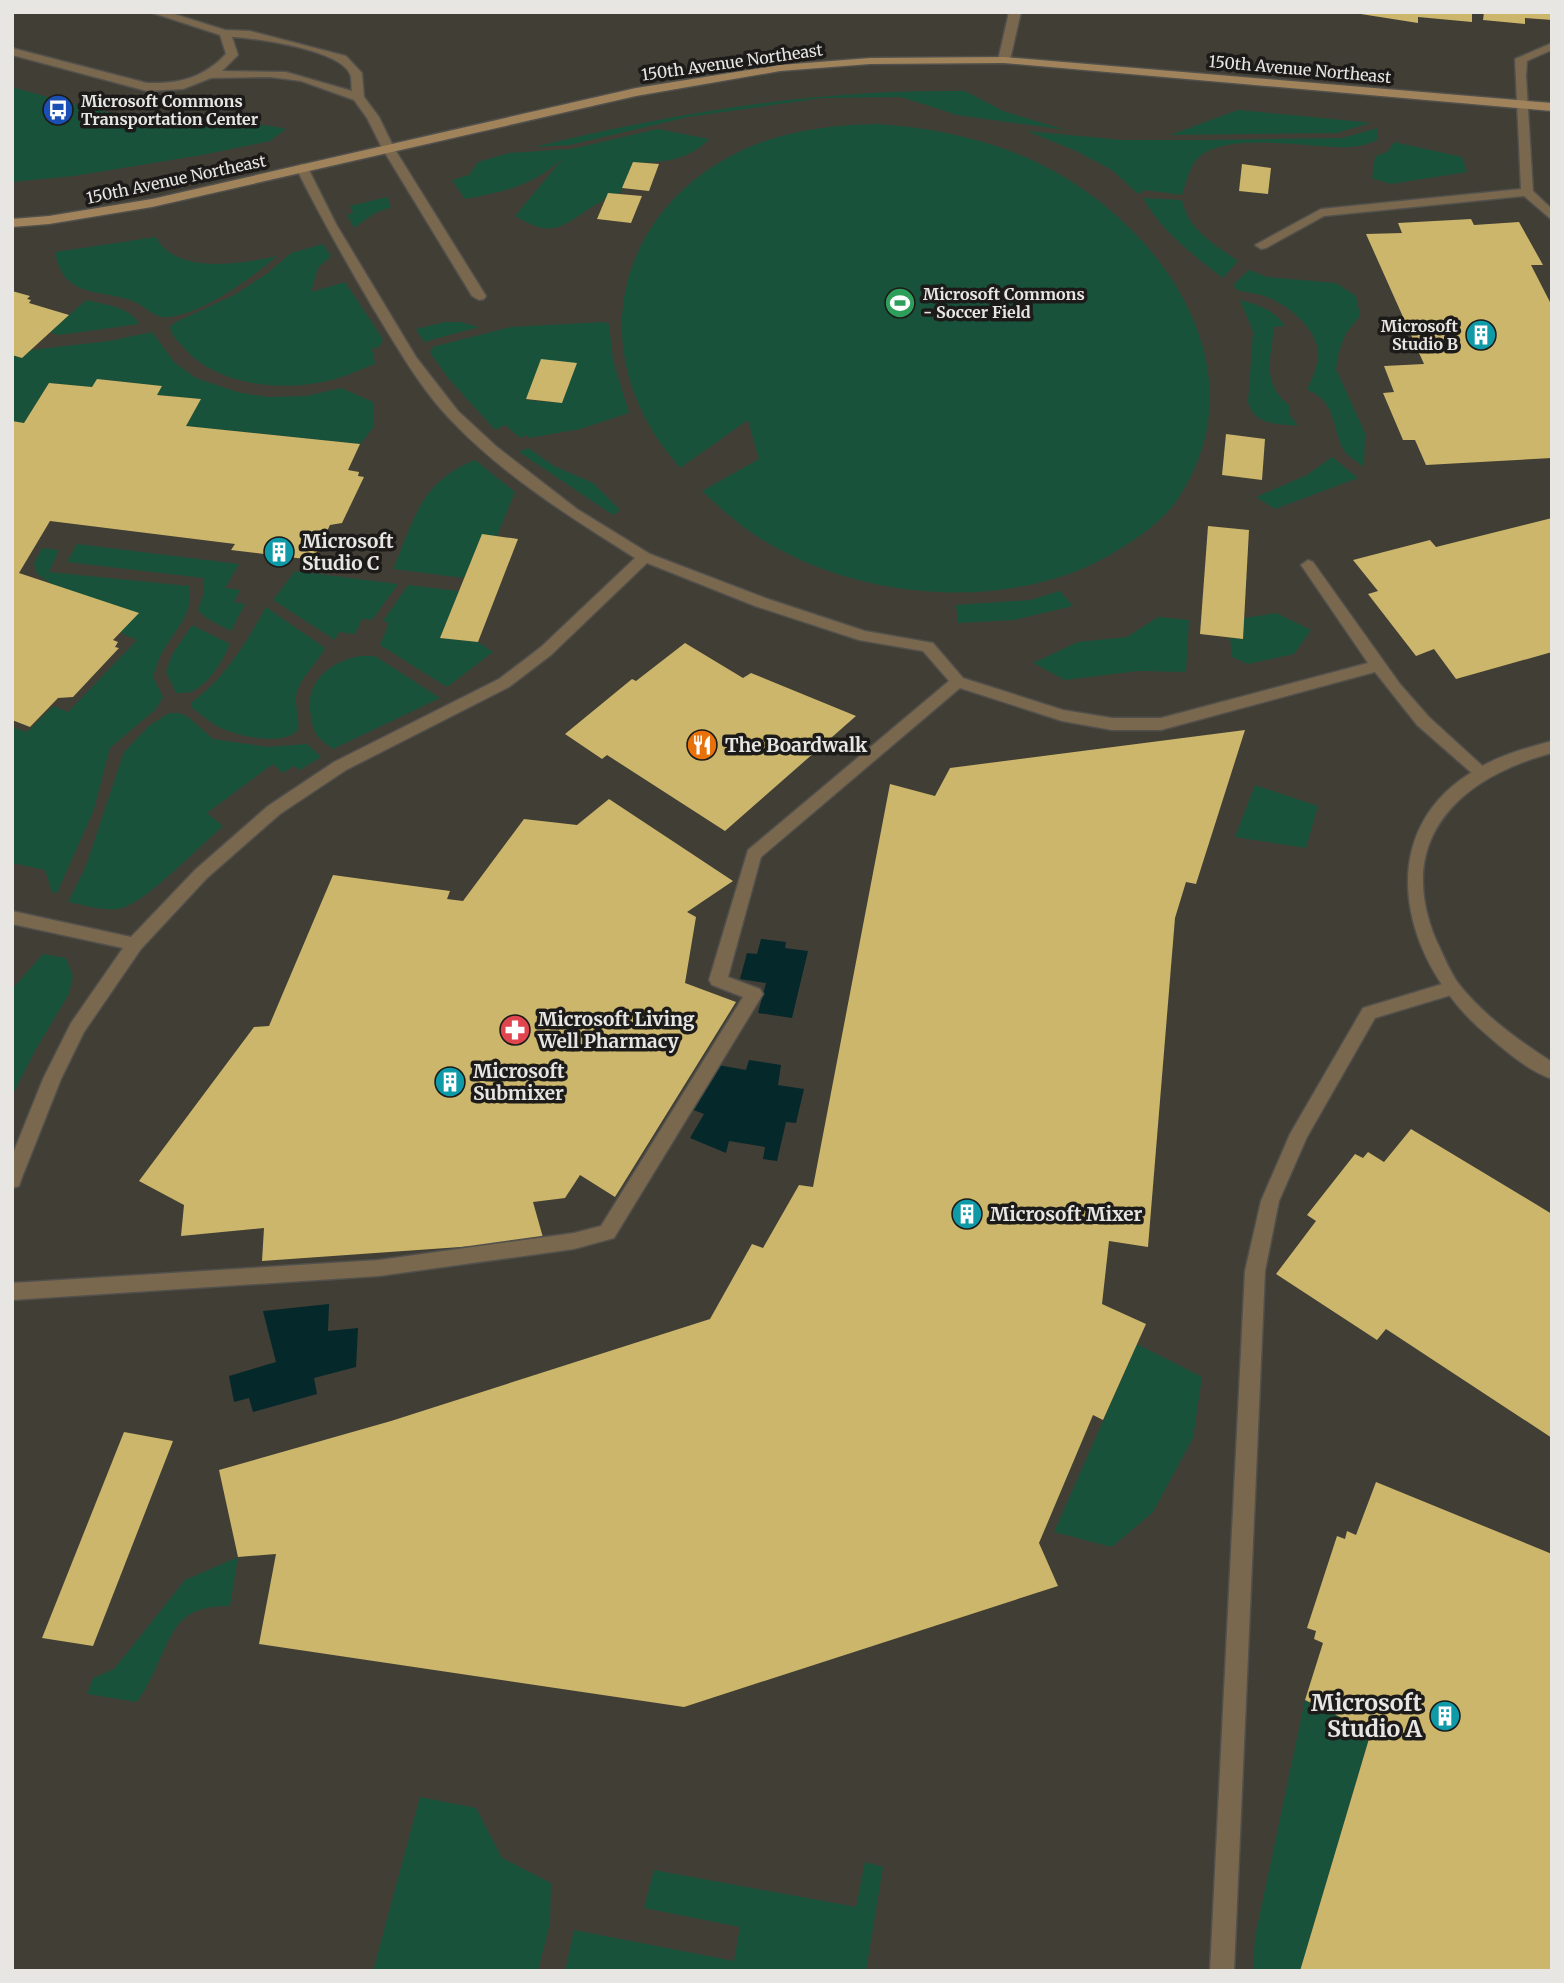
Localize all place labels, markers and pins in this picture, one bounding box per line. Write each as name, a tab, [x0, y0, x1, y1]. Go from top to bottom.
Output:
place label: Microsoft Commons Transportation Center	[81, 91, 259, 129]
bus stop icon: Microsoft Commons Transportation Center	[41, 93, 75, 127]
place label: Microsoft Commons - Soccer Field	[923, 284, 1085, 322]
sports icon: Microsoft Commons - Soccer Field	[883, 286, 917, 320]
place label: Microsoft Studio B	[1381, 316, 1459, 354]
building icon: Microsoft Studio B	[1464, 318, 1498, 352]
place label: Microsoft Studio C	[302, 529, 394, 575]
building icon: Microsoft Studio C	[262, 535, 296, 569]
restaurant icon: The Boardwalk	[685, 728, 719, 762]
place label: The Boardwalk	[725, 733, 868, 757]
place label: Microsoft Living Well Pharmacy	[537, 1007, 695, 1053]
pharmacy icon: Microsoft Living Well Pharmacy	[498, 1013, 532, 1047]
place label: Microsoft Submixer	[473, 1059, 565, 1105]
building icon: Microsoft Submixer	[433, 1065, 467, 1099]
building icon: Microsoft Mixer	[950, 1197, 984, 1231]
place label: Microsoft Mixer	[990, 1202, 1143, 1226]
place label: Microsoft Studio A	[1311, 1688, 1423, 1743]
building icon: Microsoft Studio A	[1428, 1699, 1462, 1733]

